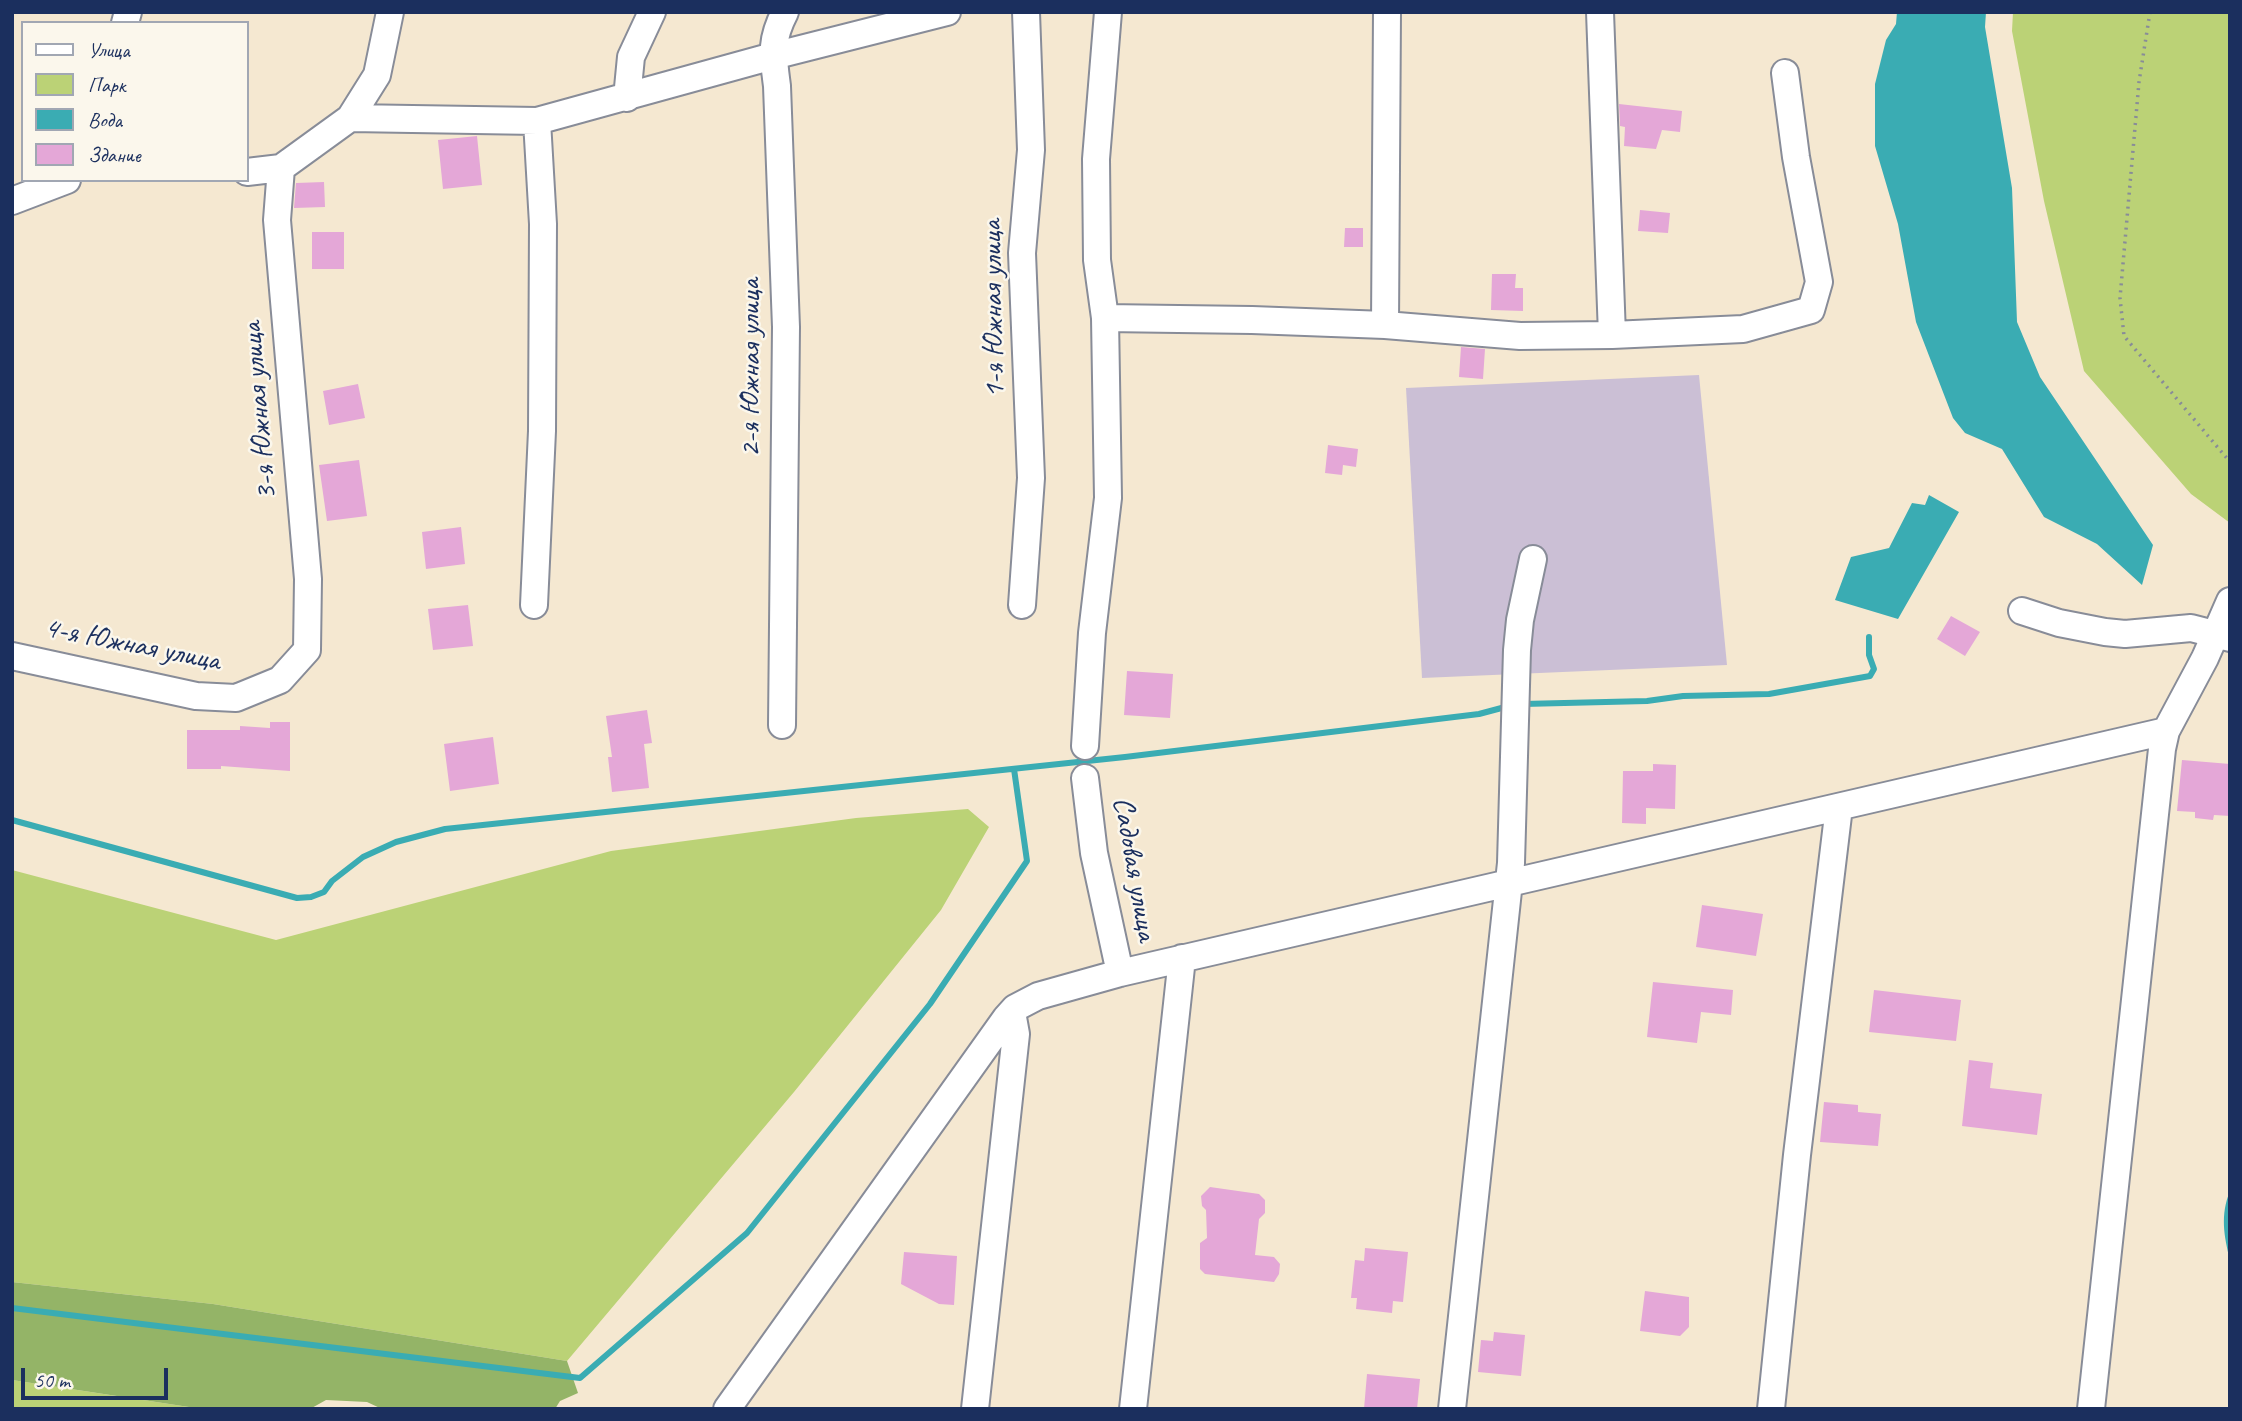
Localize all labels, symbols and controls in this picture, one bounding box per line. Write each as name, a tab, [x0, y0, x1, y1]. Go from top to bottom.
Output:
legend	[21, 21, 248, 182]
text: Улица	[88, 37, 130, 63]
text: Парк	[88, 72, 125, 98]
text: Вода	[88, 107, 122, 133]
text: Здание	[88, 142, 141, 168]
street label: 1-я Южная улица	[974, 219, 1014, 399]
street label: 2-я Южная улица	[733, 279, 769, 457]
street label: 3-я Южная улица	[234, 321, 286, 501]
street label: 4-я Южная улица	[41, 610, 223, 680]
street label: Садовая улица	[1104, 794, 1164, 944]
scale bar	[24, 1354, 172, 1398]
text: 50 m	[34, 1367, 70, 1393]

